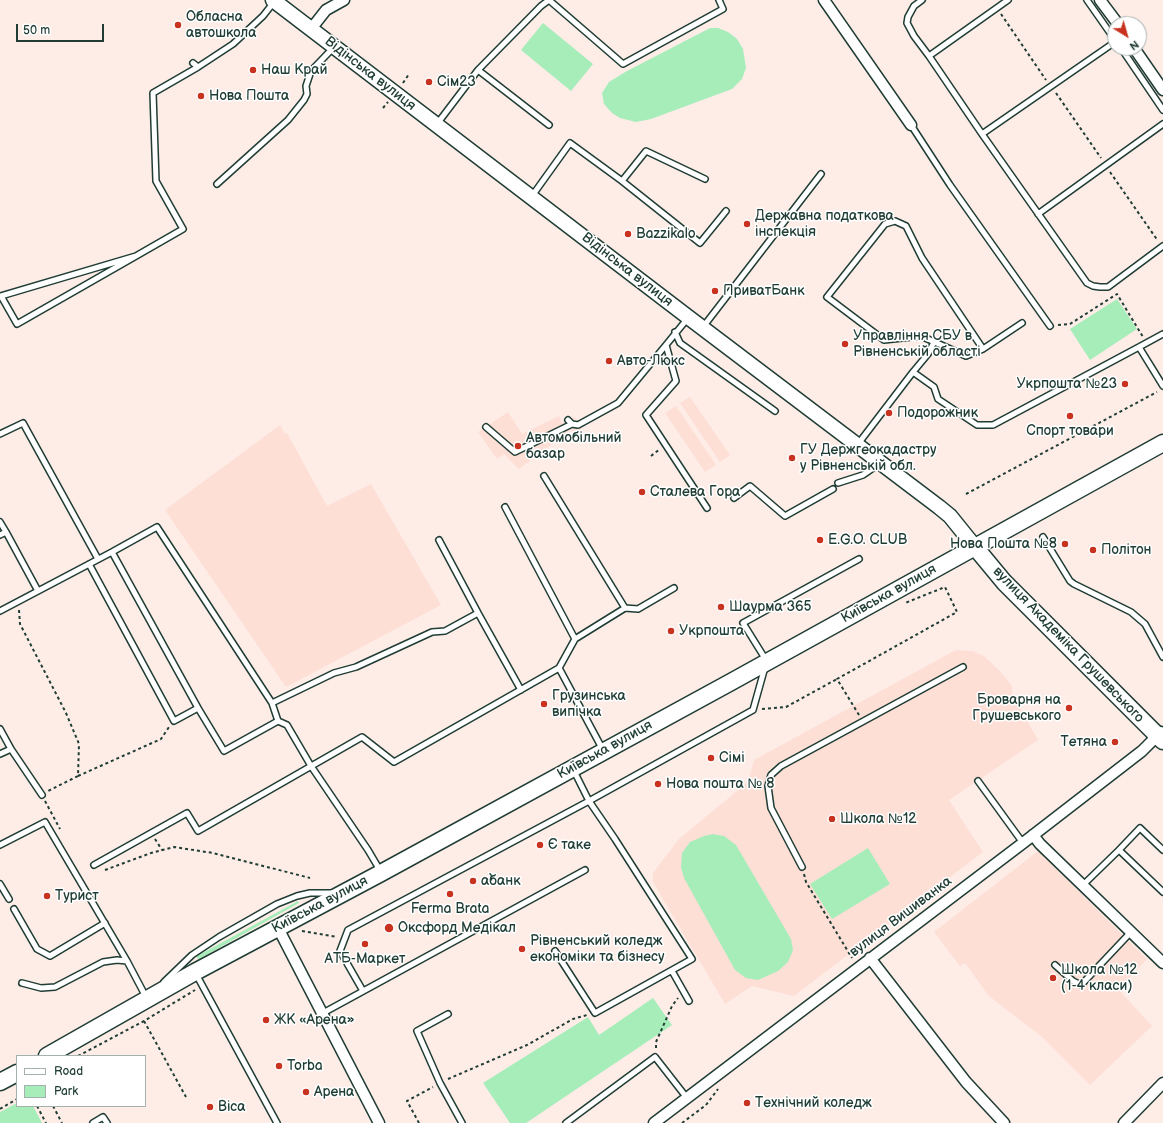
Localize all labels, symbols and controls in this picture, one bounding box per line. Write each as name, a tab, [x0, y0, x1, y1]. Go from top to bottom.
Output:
place label: Обласна автошкола	[186, 9, 257, 42]
scale bar	[18, 16, 106, 42]
north arrow	[1107, 16, 1147, 56]
marker: Обласна автошкола	[173, 20, 183, 30]
text: 50 m	[23, 23, 50, 38]
street label: Відінська вулиця	[321, 33, 419, 115]
text: N	[1127, 38, 1141, 53]
place label: Наш Край	[261, 62, 327, 78]
marker: Наш Край	[248, 65, 258, 75]
place label: Сім23	[437, 74, 476, 90]
marker: Сім23	[424, 77, 434, 87]
place label: Нова Пошта	[209, 88, 289, 104]
marker: Нова Пошта	[196, 91, 206, 101]
place label: Державна податкова інспекція	[755, 208, 894, 240]
marker: Державна податкова інспекція	[742, 219, 752, 229]
place label: Bazzikalo	[636, 226, 696, 242]
street label: Відінська вулиця	[578, 229, 676, 311]
marker: Bazzikalo	[623, 229, 633, 239]
place label: ПриватБанк	[723, 283, 805, 299]
marker: ПриватБанк	[710, 286, 720, 296]
place label: Управління СБУ в Рівненській області	[853, 328, 981, 360]
marker: Управління СБУ в Рівненській області	[840, 339, 850, 349]
place label: Авто-Люкс	[617, 353, 685, 369]
marker: Авто-Люкс	[604, 356, 614, 366]
place label: Укрпошта №23	[1016, 376, 1117, 392]
marker: Укрпошта №23	[1120, 379, 1130, 389]
place label: Подорожник	[897, 405, 978, 421]
marker: Подорожник	[884, 408, 894, 418]
marker: Спорт товари	[1065, 411, 1075, 421]
place label: Спорт товари	[1026, 423, 1114, 439]
place label: Автомобільний базар	[526, 430, 622, 462]
marker: Автомобільний базар	[513, 441, 523, 451]
place label: ГУ Держгеокадастру у Рівненській обл.	[800, 442, 936, 474]
marker: ГУ Держгеокадастру у Рівненській обл.	[787, 453, 797, 463]
place label: Сталева Гора	[650, 484, 740, 500]
marker: Сталева Гора	[637, 487, 647, 497]
place label: E.G.O. CLUB	[828, 532, 907, 548]
marker: E.G.O. CLUB	[815, 535, 825, 545]
place label: Нова Пошта №8	[950, 536, 1057, 552]
marker: Нова Пошта №8	[1060, 539, 1070, 549]
place label: Політон	[1101, 542, 1152, 558]
marker: Політон	[1088, 545, 1098, 555]
street label: Київська вулиця	[839, 561, 939, 627]
street label: вулиця Академіка Грушевського	[989, 564, 1147, 726]
place label: Шаурма 365	[729, 599, 812, 615]
marker: Шаурма 365	[716, 602, 726, 612]
place label: Укрпошта	[679, 623, 744, 639]
marker: Укрпошта	[666, 626, 676, 636]
place label: Грузинська випічка	[552, 688, 626, 720]
place label: Броварня на Грушевського	[972, 692, 1061, 724]
marker: Грузинська випічка	[539, 699, 549, 709]
marker: Броварня на Грушевського	[1064, 703, 1074, 713]
street label: Київська вулиця	[555, 717, 655, 783]
place label: Тетяна	[1061, 734, 1107, 750]
marker: Тетяна	[1110, 737, 1120, 747]
place label: Сімі	[719, 750, 745, 766]
marker: Сімі	[706, 753, 716, 763]
place label: Нова пошта № 8	[666, 776, 775, 792]
marker: Нова пошта № 8	[653, 779, 663, 789]
place label: Школа №12	[840, 811, 917, 827]
marker: Школа №12	[827, 814, 837, 824]
place label: Є таке	[548, 837, 591, 853]
marker: Є таке	[535, 840, 545, 850]
street label: Київська вулиця	[269, 873, 371, 937]
place label: а̀банк	[481, 873, 521, 889]
street label: вулиця Вишиванка	[847, 873, 955, 961]
marker: а̀банк	[468, 876, 478, 886]
place label: Турист	[55, 888, 99, 904]
marker: Ferma Brata	[445, 889, 455, 899]
marker: Турист	[42, 891, 52, 901]
place label: Ferma Brata	[411, 901, 489, 917]
place label: Оксфорд Медікал	[398, 920, 516, 936]
marker: Оксфорд Медікал	[383, 922, 395, 934]
place label: Рівненський коледж економіки та бізнесу	[530, 933, 664, 966]
marker: АТБ-Маркет	[360, 939, 370, 949]
marker: Рівненський коледж економіки та бізнесу	[517, 944, 527, 954]
place label: АТБ-Маркет	[324, 951, 406, 967]
place label: Школа №12 (1-4 класи)	[1061, 962, 1138, 994]
marker: Школа №12 (1-4 класи)	[1048, 973, 1058, 983]
place label: ЖК «Арена»	[274, 1012, 355, 1028]
marker: ЖК «Арена»	[261, 1015, 271, 1025]
legend	[16, 1055, 146, 1107]
place label: Torba	[287, 1058, 323, 1074]
marker: Torba	[274, 1061, 284, 1071]
text: Road	[54, 1064, 83, 1079]
text: Park	[54, 1084, 78, 1099]
place label: Арена	[314, 1084, 354, 1100]
marker: Арена	[301, 1087, 311, 1097]
place label: Технічний коледж	[755, 1095, 872, 1111]
marker: Технічний коледж	[742, 1098, 752, 1108]
place label: Віса	[218, 1099, 245, 1115]
marker: Віса	[205, 1102, 215, 1112]

